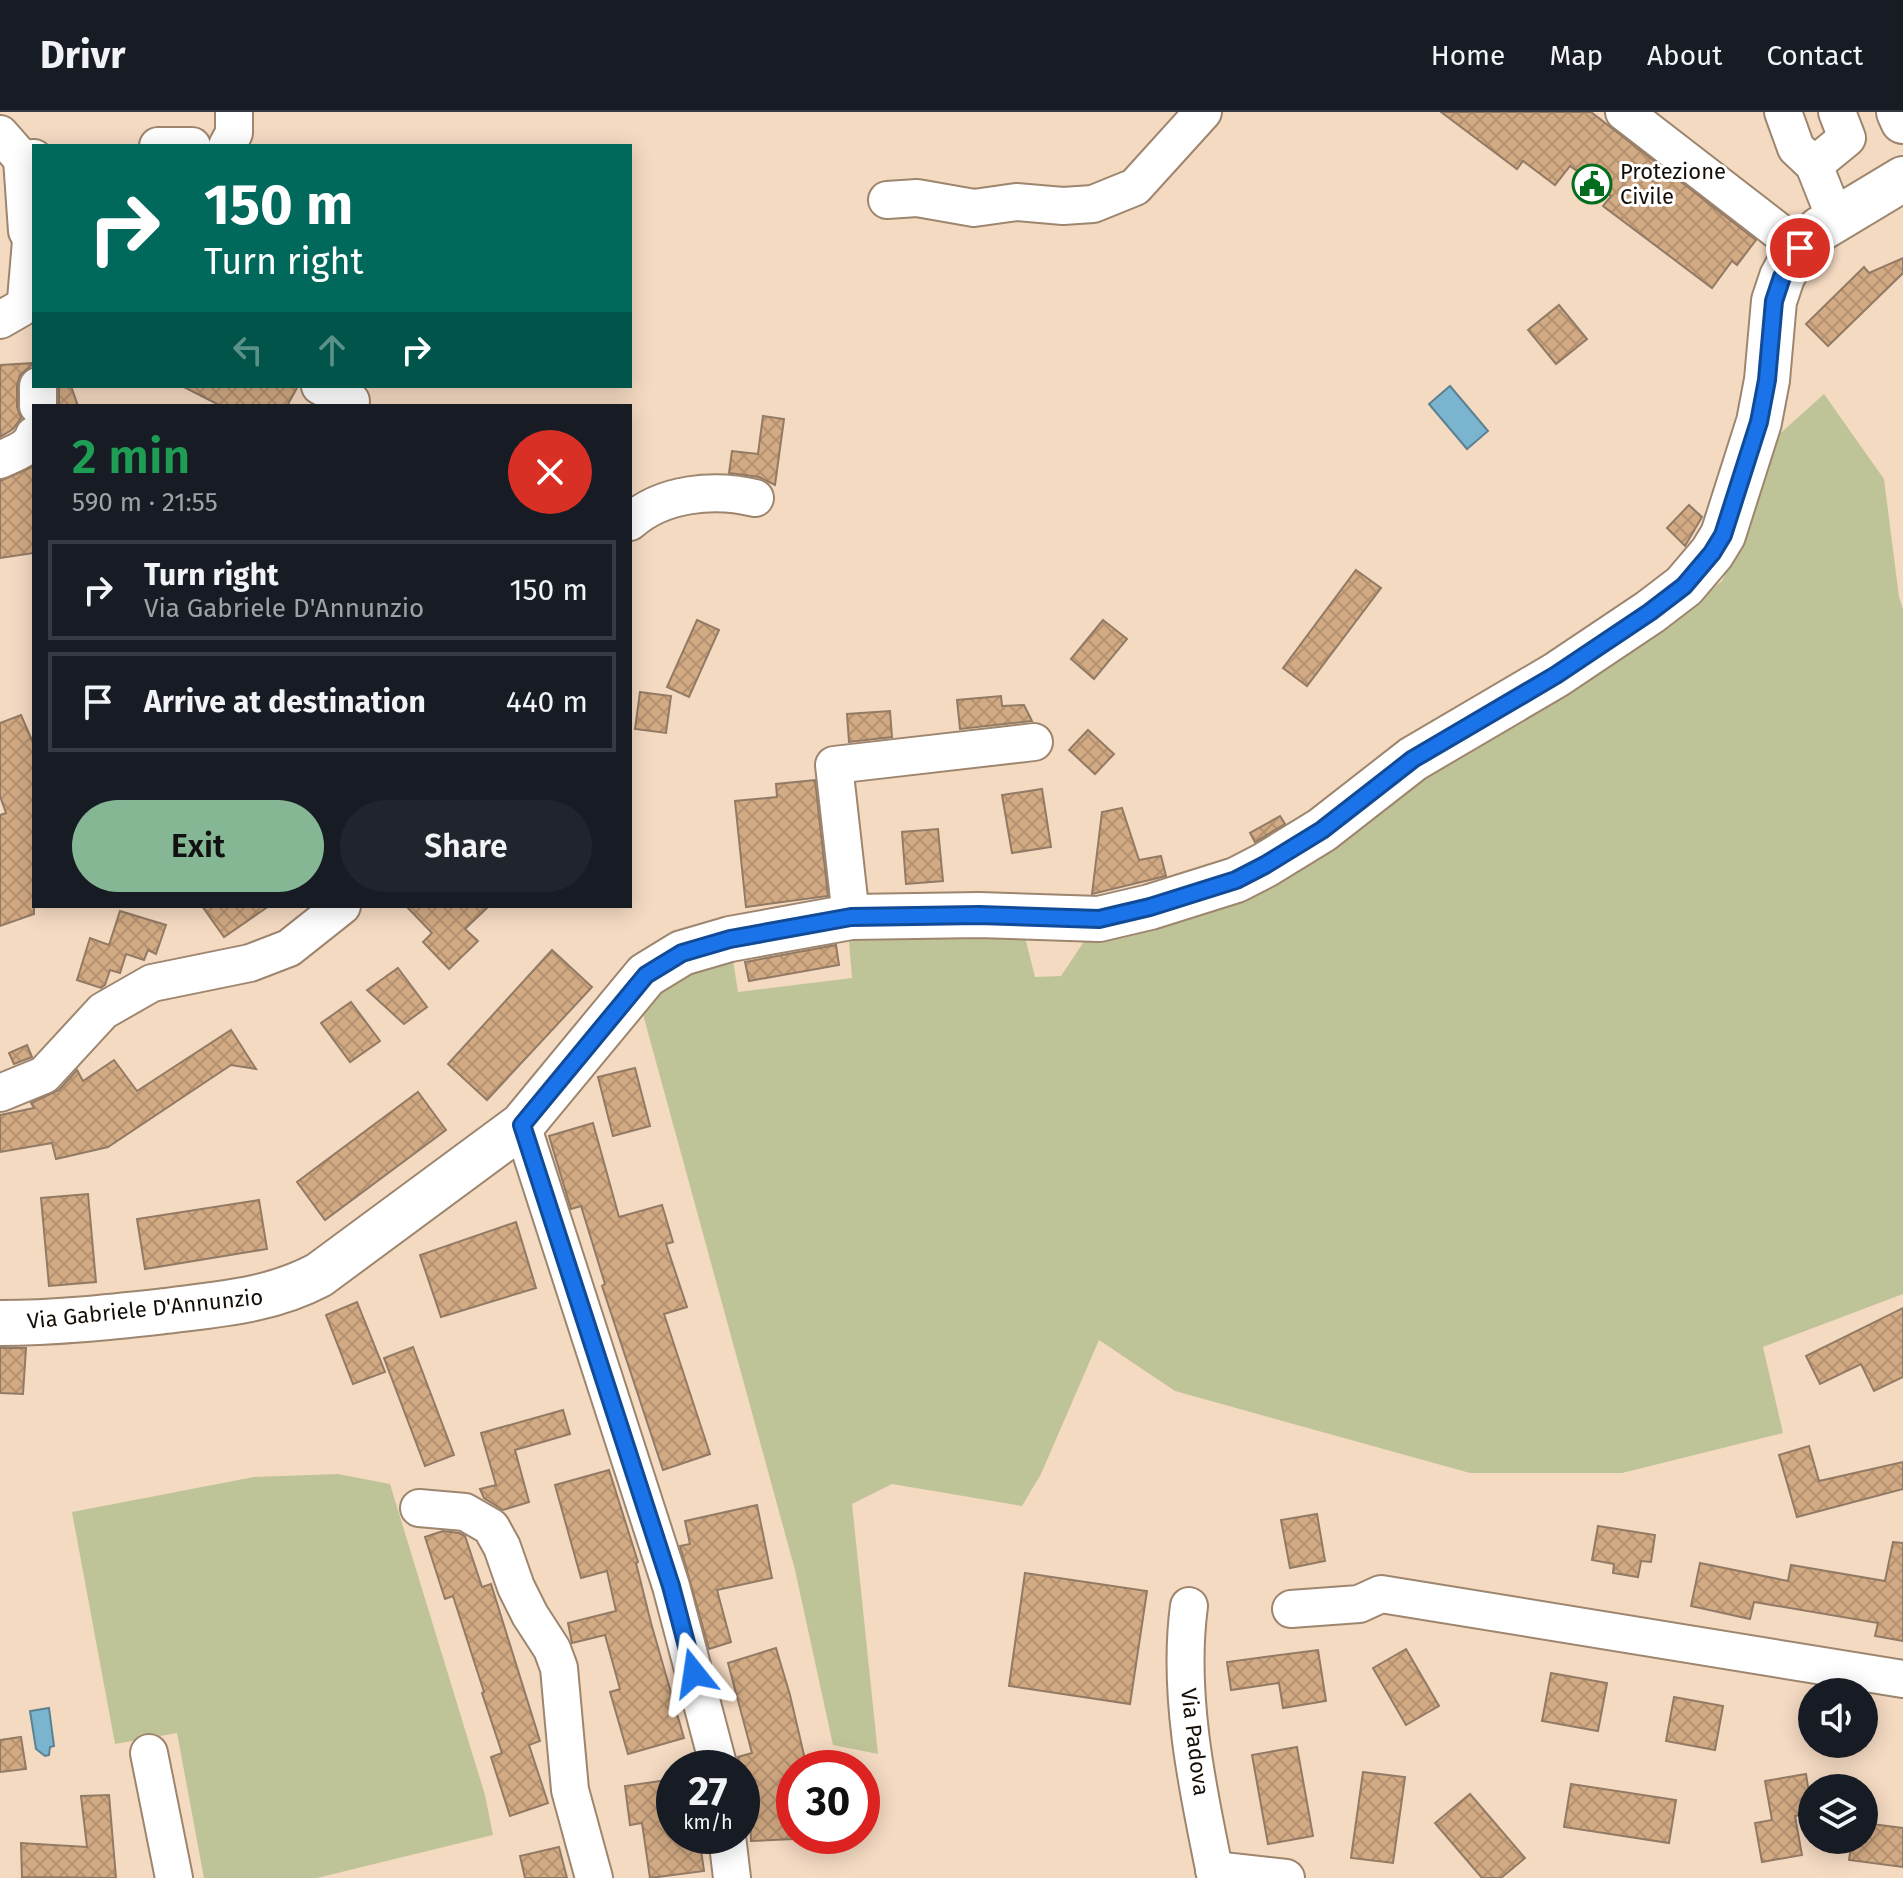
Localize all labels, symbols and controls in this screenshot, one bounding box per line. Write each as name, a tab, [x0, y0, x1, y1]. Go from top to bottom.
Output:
text: Drivr	[40, 32, 125, 78]
text: Home	[1431, 39, 1505, 72]
text: Map	[1549, 39, 1603, 72]
text: About	[1647, 39, 1722, 72]
text: Contact	[1766, 39, 1863, 72]
place label: Protezione Civile	[1620, 158, 1726, 210]
public building icon: Protezione Civile	[1571, 163, 1613, 205]
text: 150 m	[204, 172, 353, 239]
icon: right	[72, 176, 176, 280]
pin	[1766, 214, 1834, 282]
icon: arrive	[1778, 226, 1822, 270]
text: Turn right	[204, 240, 364, 284]
icon: left	[226, 328, 270, 372]
icon: ahead	[310, 328, 354, 372]
icon: right	[394, 328, 438, 372]
text: 2 min	[72, 428, 190, 486]
button: close	[508, 430, 592, 514]
text: 590 m · 21:55	[72, 487, 218, 518]
text: Turn right	[144, 557, 279, 593]
icon: right	[76, 568, 120, 612]
text: 150 m	[510, 572, 588, 608]
text: Via Gabriele D'Annunzio	[144, 593, 424, 624]
icon: arrive	[76, 680, 120, 724]
text: Arrive at destination	[144, 684, 426, 720]
text: 440 m	[506, 684, 588, 720]
button: Exit	[72, 800, 324, 892]
button: Share	[340, 800, 592, 892]
street label: Via Gabriele D'Annunzio	[26, 1283, 264, 1335]
position arrow	[652, 1631, 736, 1715]
map controls	[1798, 1678, 1878, 1854]
button: sound	[1798, 1678, 1878, 1758]
street label: Via Padova	[1175, 1687, 1215, 1797]
speed limit sign: 30	[776, 1750, 880, 1854]
text: 27	[689, 1768, 728, 1816]
button: layers	[1798, 1774, 1878, 1854]
text: km/h	[683, 1810, 733, 1834]

